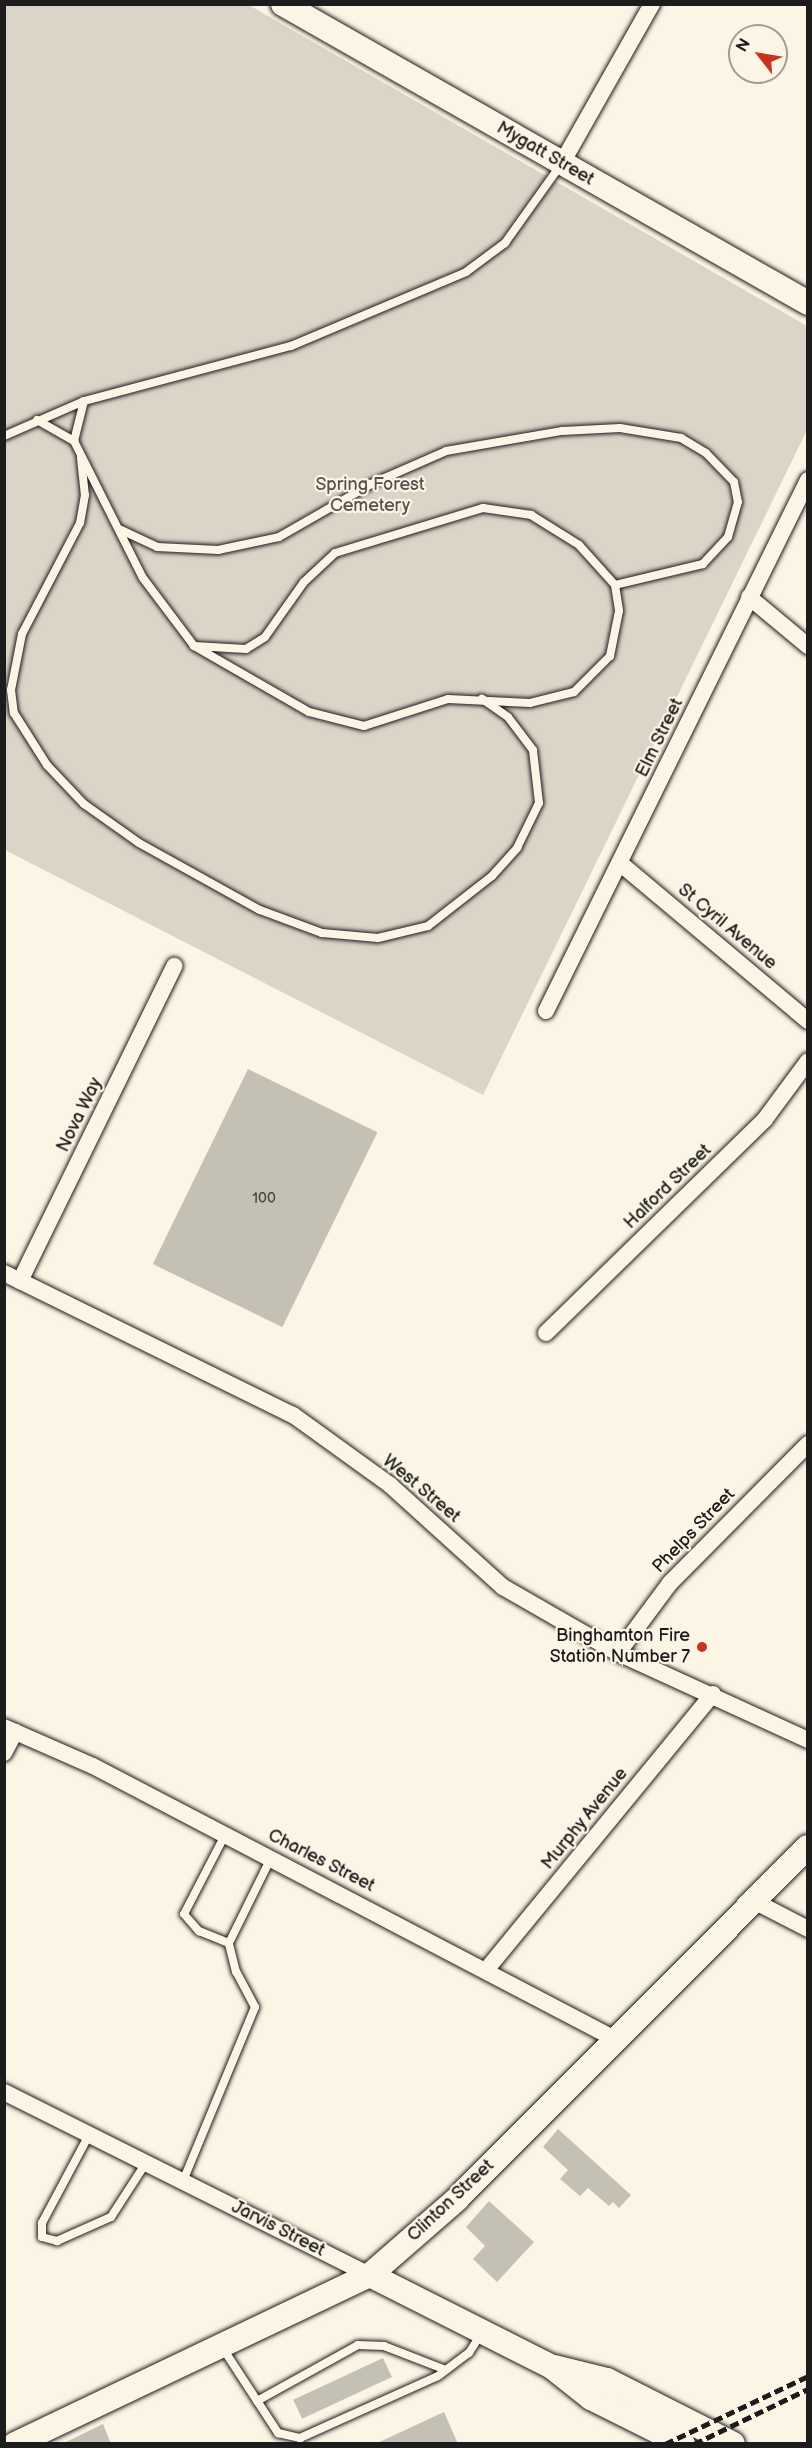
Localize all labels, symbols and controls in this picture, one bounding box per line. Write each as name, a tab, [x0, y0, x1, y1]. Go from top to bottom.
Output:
north arrow	[728, 24, 788, 84]
text: N	[733, 35, 755, 56]
street label: Mygatt Street	[492, 117, 598, 191]
park label: Spring Forest Cemetery	[315, 475, 425, 518]
street label: Elm Street	[632, 695, 688, 781]
street label: St Cyril Avenue	[673, 879, 781, 975]
street label: Nova Way	[53, 1074, 107, 1156]
street label: Halford Street	[620, 1140, 716, 1234]
house number: 100	[252, 1190, 276, 1208]
street label: West Street	[378, 1450, 464, 1528]
street label: Phelps Street	[648, 1484, 740, 1578]
place label: Binghamton Fire Station Number 7	[549, 1626, 690, 1668]
marker: Binghamton Fire Station Number 7	[695, 1640, 709, 1654]
street label: Murphy Avenue	[537, 1763, 633, 1875]
street label: Charles Street	[264, 1825, 378, 1897]
street label: Clinton Street	[403, 2155, 499, 2247]
street label: Jarvis Street	[228, 2196, 328, 2262]

